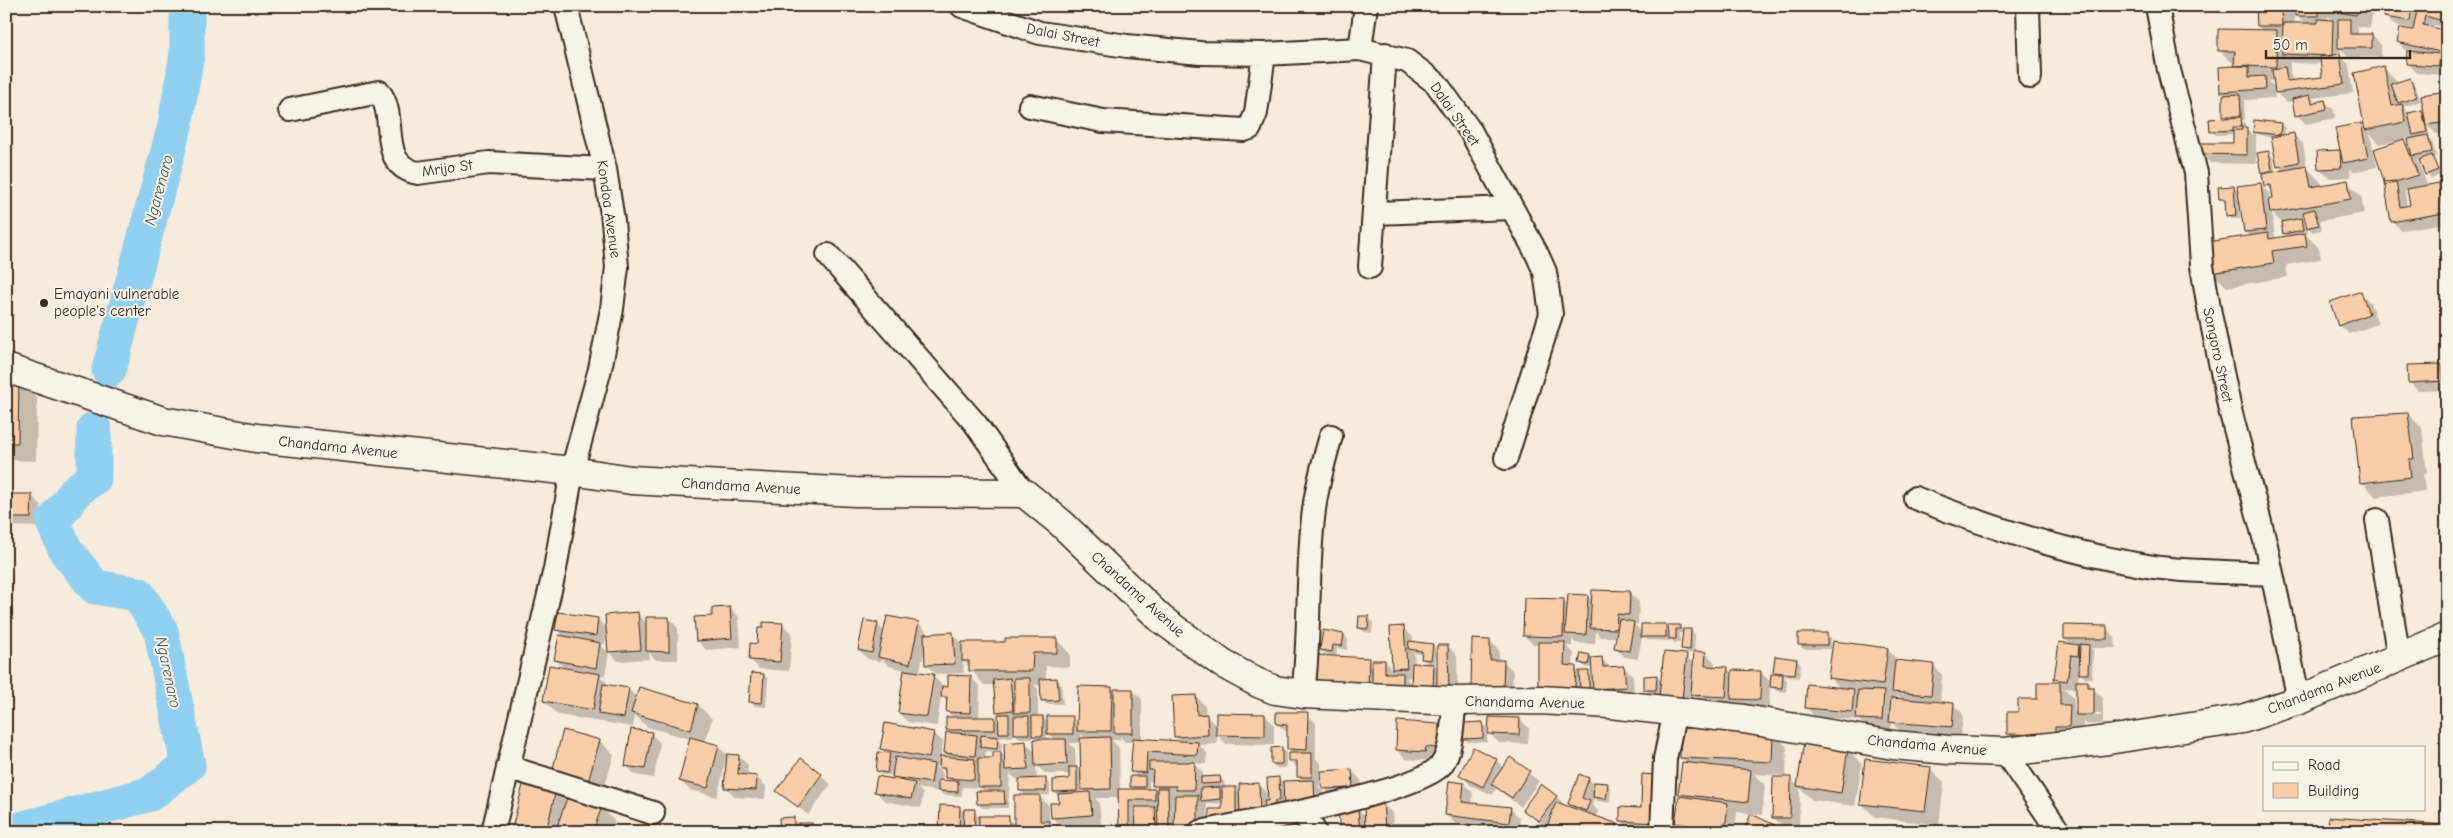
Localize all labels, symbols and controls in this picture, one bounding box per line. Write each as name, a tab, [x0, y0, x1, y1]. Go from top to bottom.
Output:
street label: Dalai Street	[1025, 19, 1102, 51]
scale bar	[2266, 28, 2409, 60]
text: 50 m	[2273, 36, 2308, 54]
street label: Dalai Street	[1426, 78, 1484, 150]
water label: Ngarenaro	[141, 153, 177, 228]
street label: Mrijo St	[420, 155, 474, 180]
street label: Kondoa Avenue	[593, 159, 625, 260]
place label: Emayani vulnerable people's center	[54, 285, 180, 320]
marker: Emayani vulnerable people's center	[38, 297, 50, 309]
street label: Songoro Street	[2199, 306, 2237, 405]
street label: Chandama Avenue	[277, 432, 399, 462]
street label: Chandama Avenue	[681, 474, 802, 498]
street label: Chandama Avenue	[1087, 547, 1189, 641]
water label: Ngarenaro	[152, 635, 184, 710]
street label: Chandama Avenue	[2265, 658, 2384, 718]
street label: Chandama Avenue	[1465, 692, 1586, 712]
street label: Chandama Avenue	[1867, 731, 1988, 759]
legend	[2263, 746, 2426, 810]
text: Road	[2308, 756, 2340, 774]
text: Building	[2308, 782, 2359, 800]

